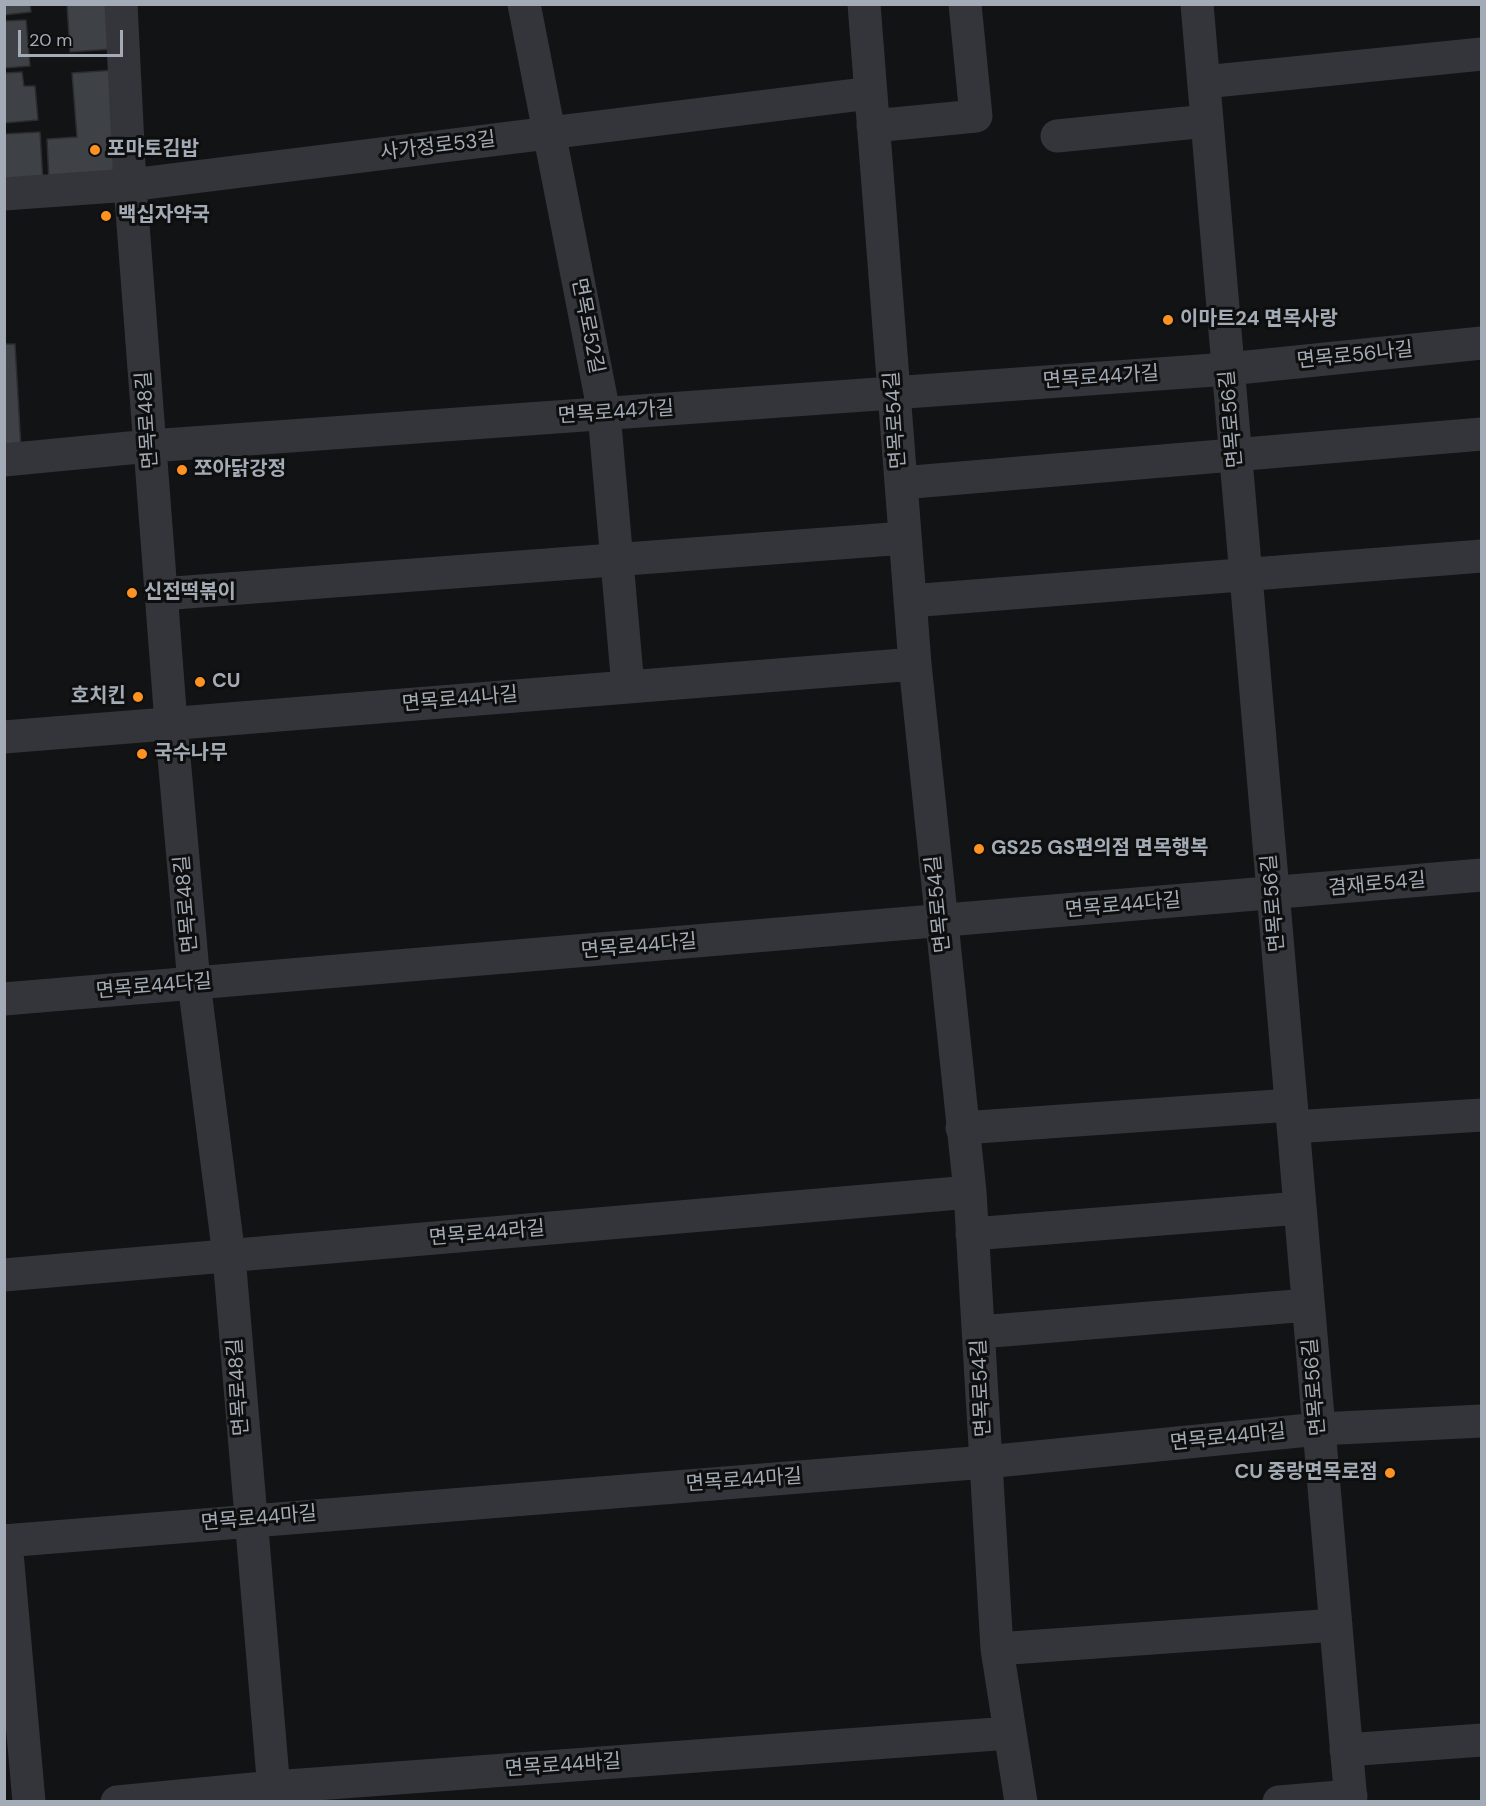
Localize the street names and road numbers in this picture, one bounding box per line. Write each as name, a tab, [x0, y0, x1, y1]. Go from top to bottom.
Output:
street label: 사가정로53길	[379, 128, 497, 166]
street label: 면목로52길	[566, 276, 608, 376]
street label: 면목로56나길	[1296, 338, 1414, 374]
street label: 면목로44가길	[1042, 362, 1160, 394]
street label: 면목로56길	[1216, 369, 1248, 469]
street label: 면목로48길	[133, 370, 163, 470]
street label: 면목로54길	[881, 370, 911, 470]
street label: 면목로44가길	[557, 397, 675, 429]
street label: 면목로44나길	[401, 683, 519, 717]
street label: 면목로56길	[1258, 853, 1290, 953]
street label: 면목로48길	[171, 854, 203, 954]
street label: 면목로54길	[922, 854, 956, 954]
street label: 겸재로54길	[1327, 869, 1427, 901]
street label: 면목로44다길	[1064, 889, 1182, 923]
street label: 면목로44다길	[580, 930, 698, 964]
street label: 면목로44다길	[95, 970, 213, 1004]
street label: 면목로44라길	[428, 1217, 546, 1251]
street label: 면목로48길	[224, 1337, 254, 1437]
street label: 면목로56길	[1299, 1337, 1331, 1437]
street label: 면목로54길	[967, 1338, 997, 1438]
street label: 면목로44마길	[1169, 1420, 1287, 1456]
street label: 면목로44마길	[685, 1465, 803, 1497]
street label: 면목로44마길	[200, 1502, 318, 1536]
street label: 면목로44바길	[504, 1750, 622, 1782]

